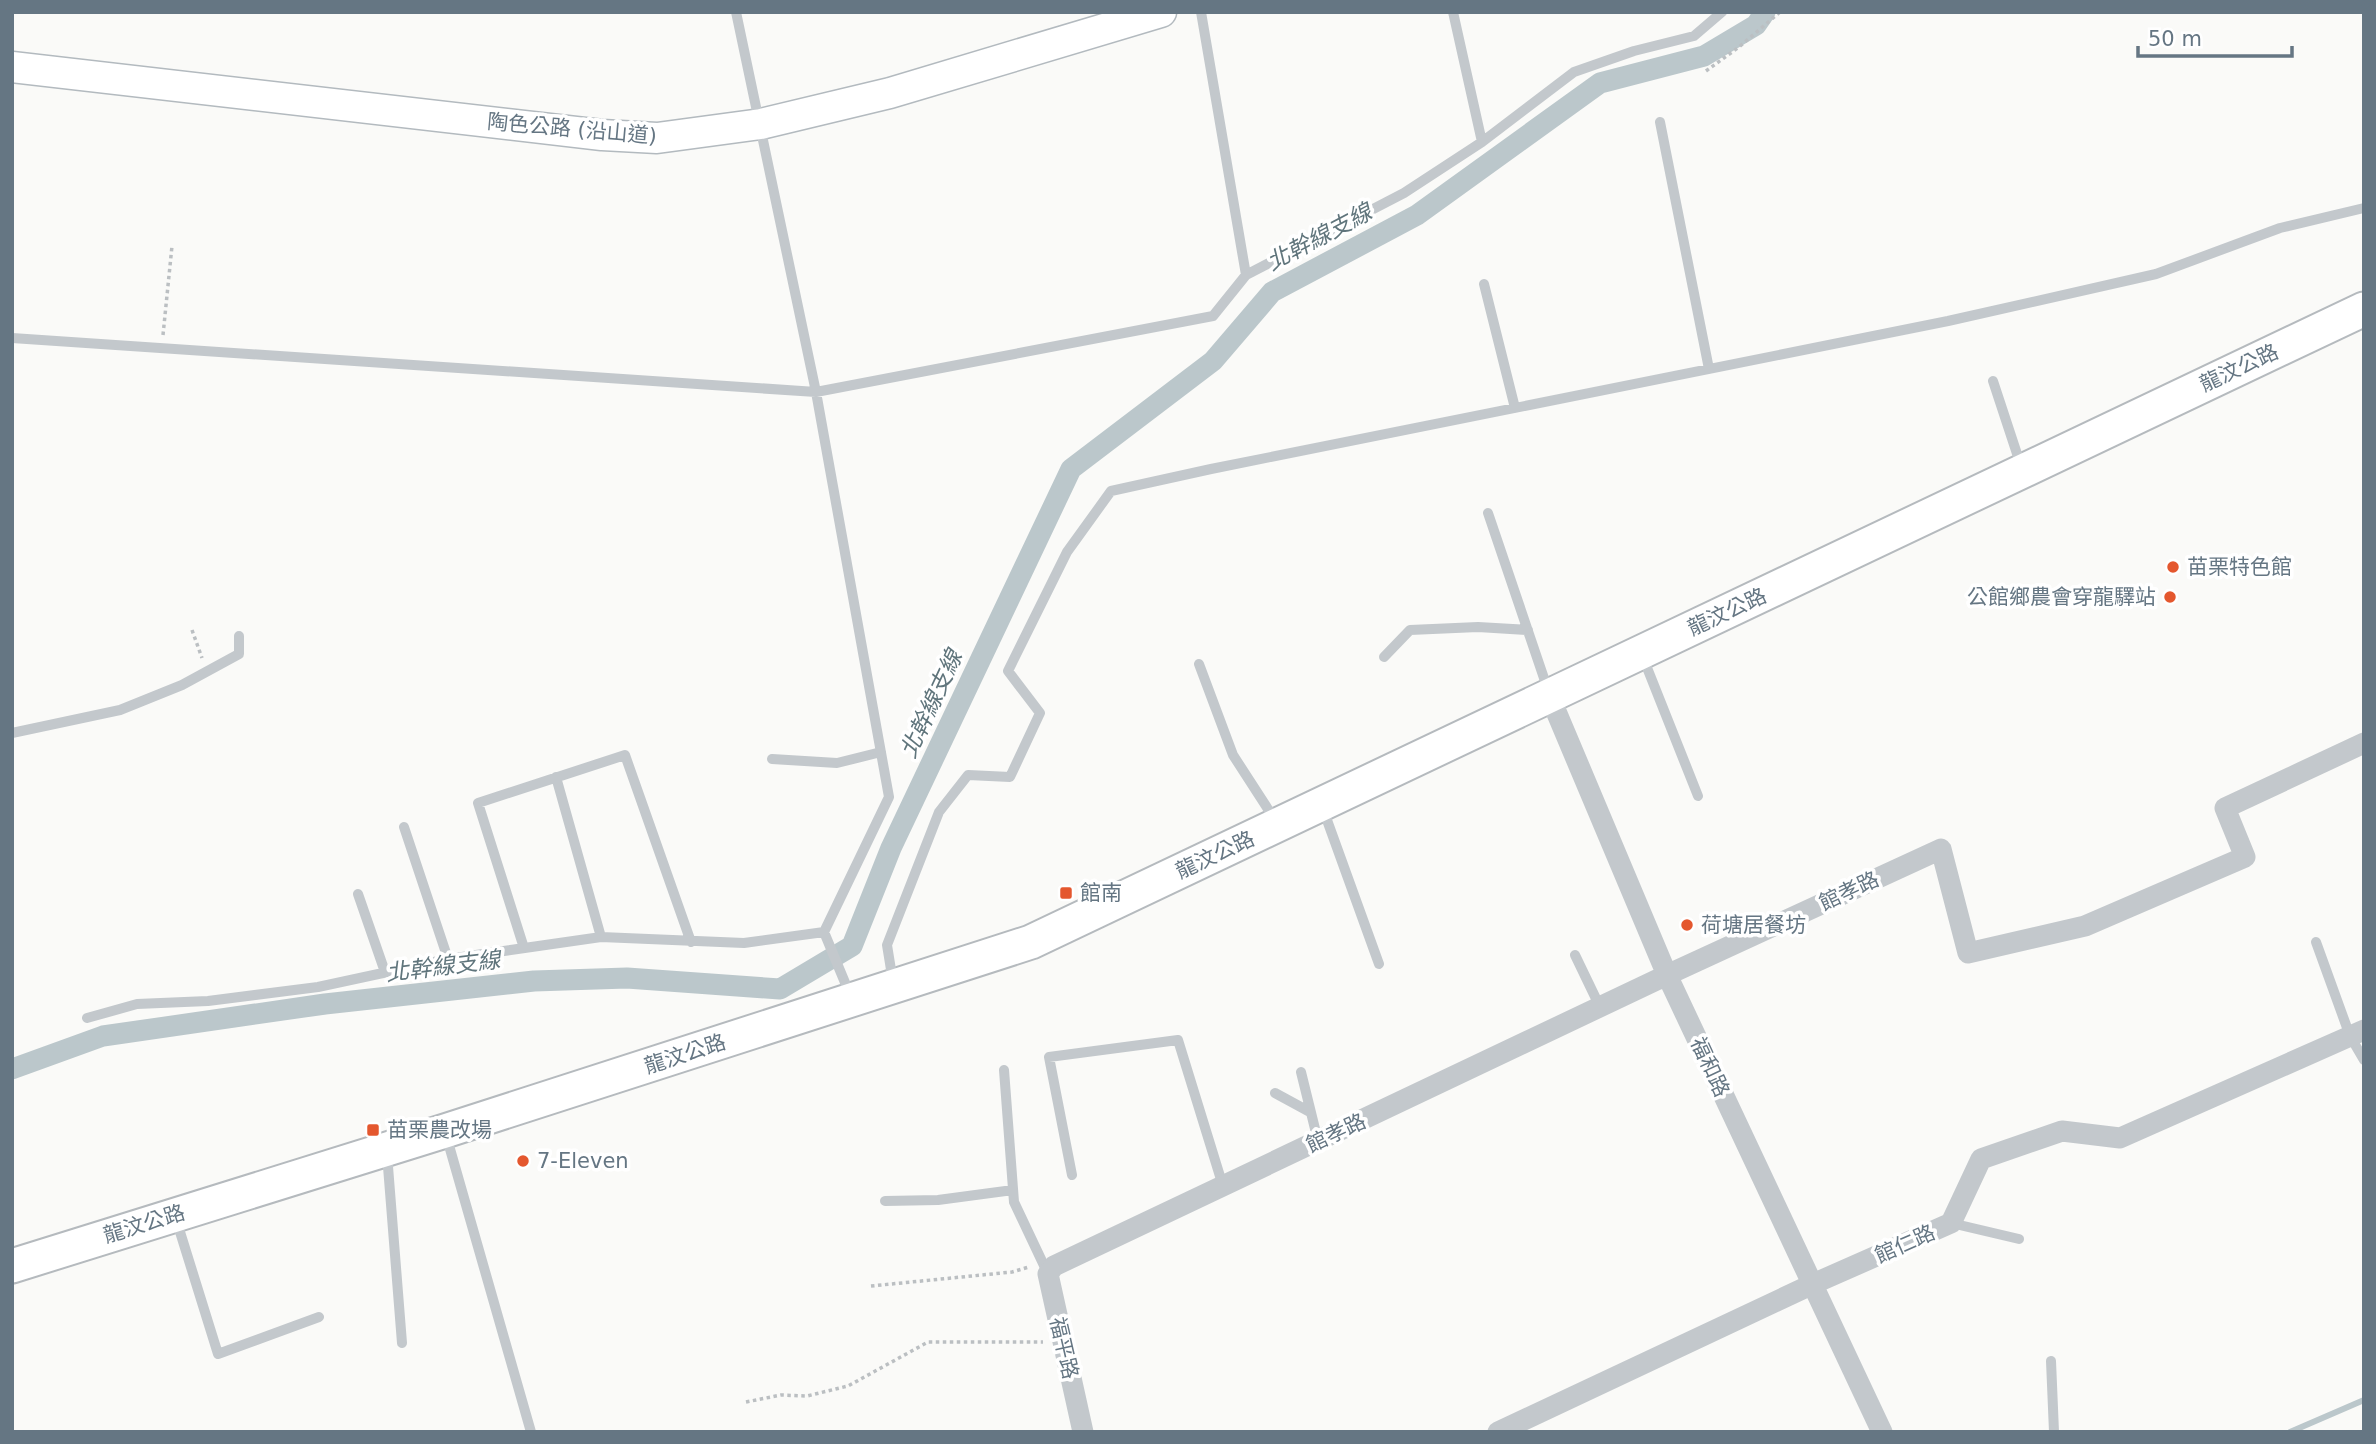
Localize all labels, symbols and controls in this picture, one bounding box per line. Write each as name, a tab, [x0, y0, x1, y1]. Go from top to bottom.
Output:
scale bar	[2138, 14, 2292, 58]
text: 50 m	[2148, 27, 2202, 51]
street label: 陶色公路 (沿山道)	[486, 110, 658, 148]
water label: 北幹線支線	[1262, 197, 1379, 275]
street label: 龍汶公路	[2196, 339, 2282, 397]
place label: 苗栗特色館	[2187, 555, 2292, 579]
marker: 苗栗特色館	[2165, 559, 2181, 575]
street label: 龍汶公路	[1684, 583, 1770, 641]
place label: 公館鄉農會穿龍驛站	[1967, 585, 2156, 609]
marker: 公館鄉農會穿龍驛站	[2162, 589, 2178, 605]
water label: 北幹線支線	[895, 644, 968, 762]
street label: 龍汶公路	[1172, 826, 1258, 884]
street label: 館孝路	[1815, 867, 1883, 915]
place label: 館南	[1080, 881, 1122, 905]
marker: 館南	[1058, 885, 1074, 901]
place label: 荷塘居餐坊	[1701, 913, 1806, 937]
marker: 荷塘居餐坊	[1679, 917, 1695, 933]
water label: 北幹線支線	[384, 946, 505, 986]
street label: 龍汶公路	[641, 1030, 729, 1078]
street label: 福和路	[1686, 1033, 1734, 1101]
street label: 館孝路	[1302, 1109, 1370, 1157]
place label: 苗栗農改場	[387, 1118, 492, 1142]
marker: 苗栗農改場	[365, 1122, 381, 1138]
place label: 7-Eleven	[537, 1149, 629, 1173]
marker: 7-Eleven	[515, 1153, 531, 1169]
street label: 龍汶公路	[100, 1200, 188, 1248]
street label: 館仁路	[1871, 1220, 1939, 1268]
street label: 福平路	[1045, 1315, 1083, 1381]

